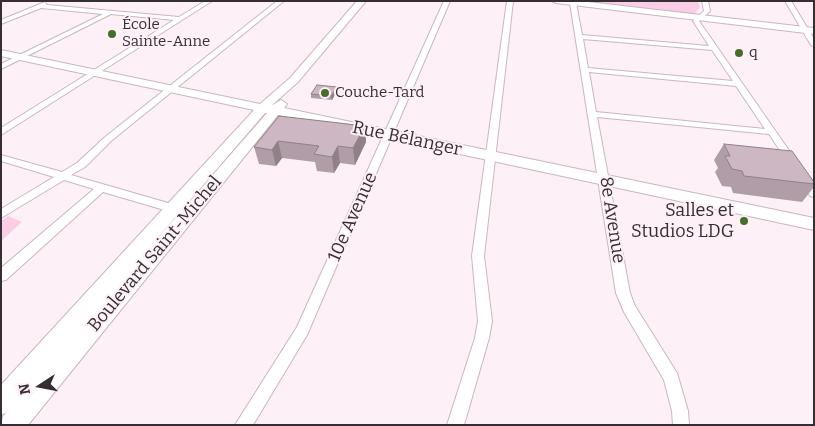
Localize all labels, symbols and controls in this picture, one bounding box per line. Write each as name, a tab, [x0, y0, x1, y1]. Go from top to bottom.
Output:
place label: École Sainte-Anne	[122, 16, 210, 51]
marker: École Sainte-Anne	[106, 28, 118, 40]
place label: q	[749, 44, 758, 62]
marker: q	[733, 47, 745, 59]
place label: Couche-Tard	[335, 84, 424, 102]
marker: Couche-Tard	[319, 87, 331, 99]
street label: Rue Bélanger	[350, 117, 464, 161]
street label: 10e Avenue	[324, 169, 382, 265]
street label: Boulevard Saint-Michel	[84, 172, 226, 336]
street label: 8e Avenue	[595, 175, 629, 265]
place label: Salles et Studios LDG	[631, 200, 734, 242]
marker: Salles et Studios LDG	[738, 215, 750, 227]
north arrow	[15, 361, 65, 411]
text: N	[15, 382, 34, 396]

